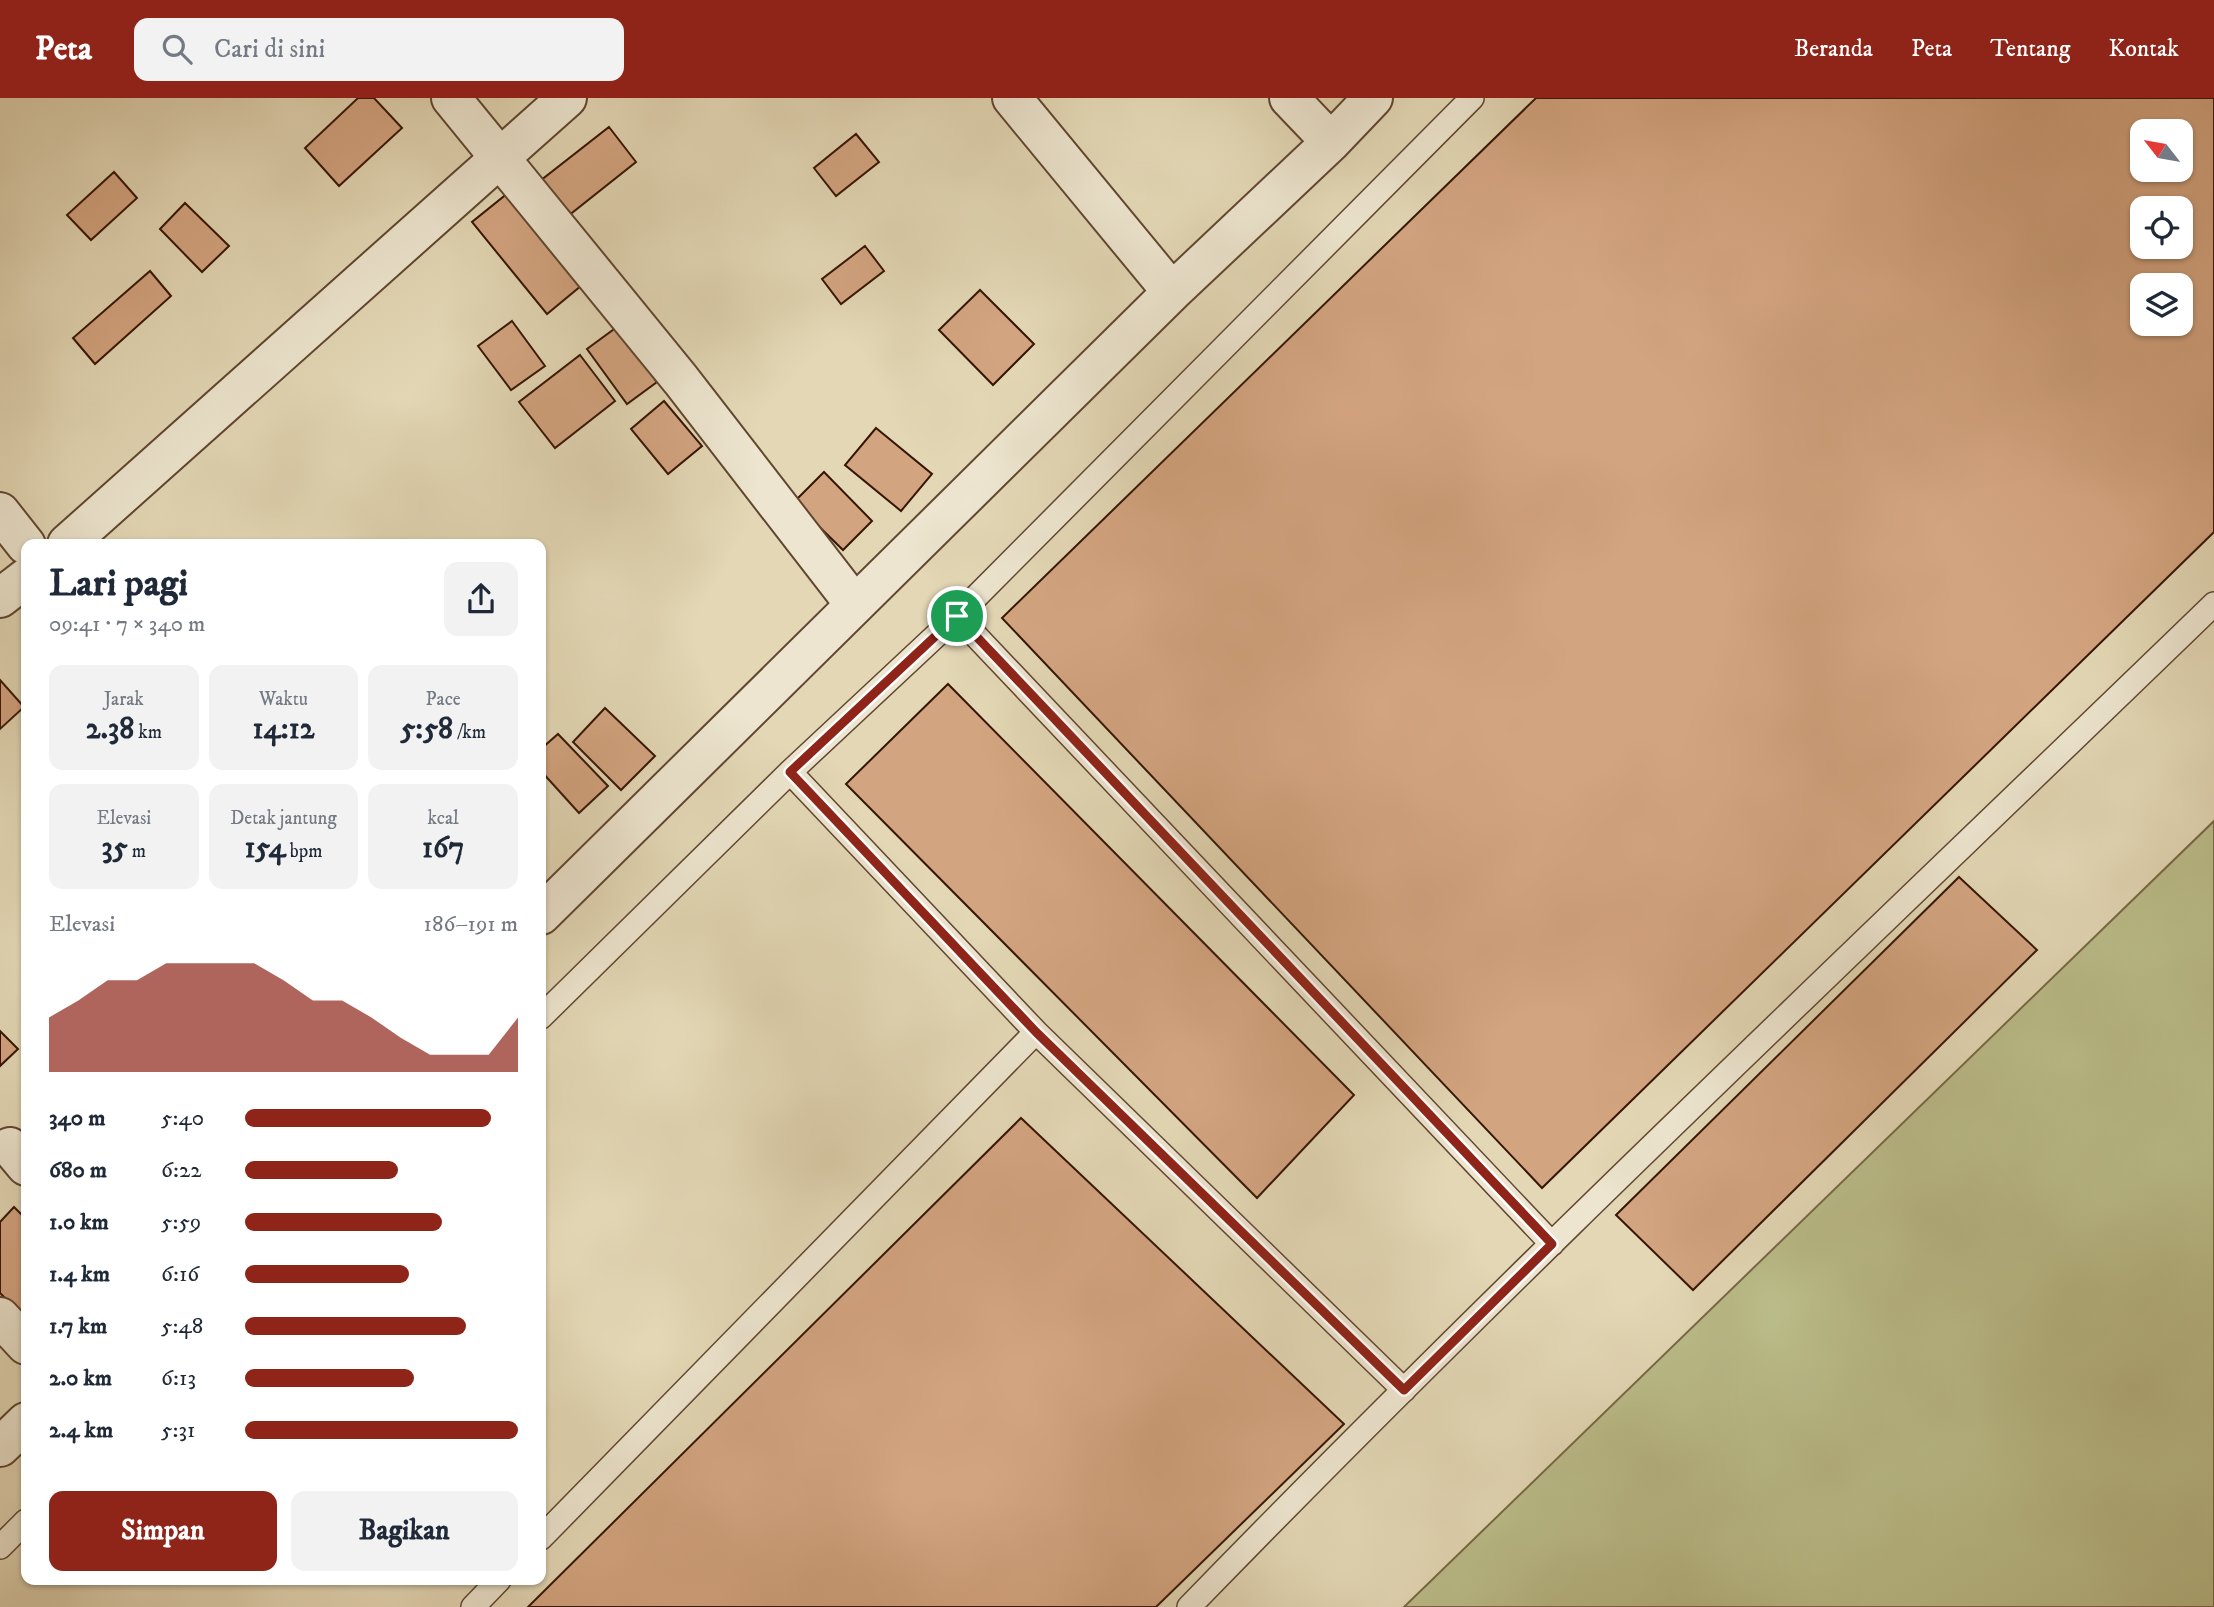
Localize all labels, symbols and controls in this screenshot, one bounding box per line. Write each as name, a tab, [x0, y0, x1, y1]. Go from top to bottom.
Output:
search box	[134, 18, 624, 81]
text: Peta	[35, 29, 92, 70]
icon: search	[158, 30, 196, 68]
text: Cari di sini	[214, 33, 325, 66]
text: Beranda	[1794, 34, 1873, 64]
text: Peta	[1911, 34, 1952, 64]
text: Tentang	[1990, 34, 2071, 64]
text: Kontak	[2109, 34, 2179, 64]
north arrow	[2130, 119, 2193, 182]
map controls	[2130, 119, 2193, 336]
button: locate	[2130, 196, 2193, 259]
button: layers	[2130, 273, 2193, 336]
text: Lari pagi	[49, 560, 188, 608]
button: share	[444, 562, 518, 636]
pin	[927, 586, 987, 646]
icon: arrive	[938, 597, 976, 635]
text: 09:41 · 7 × 340 m	[49, 610, 205, 639]
text: Jarak	[104, 688, 144, 711]
text: Waktu	[259, 688, 308, 711]
text: Pace	[426, 688, 461, 711]
text: 2.38	[86, 711, 134, 748]
text: 14:12	[253, 711, 314, 748]
text: 5:58	[400, 711, 453, 748]
text: km	[134, 721, 162, 744]
text: /km	[453, 721, 486, 744]
text: Elevasi	[97, 807, 151, 830]
text: Detak jantung	[230, 807, 337, 830]
text: kcal	[428, 807, 459, 830]
text: 35	[102, 830, 128, 867]
text: 154	[244, 830, 286, 867]
text: 167	[422, 830, 464, 867]
text: m	[128, 840, 146, 863]
text: bpm	[286, 840, 323, 863]
text: Elevasi	[49, 910, 115, 939]
text: 186–191 m	[424, 910, 518, 939]
text: 340 m	[49, 1104, 105, 1133]
text: 5:40	[161, 1104, 204, 1133]
text: 680 m	[49, 1156, 107, 1185]
text: 6:22	[161, 1156, 202, 1185]
text: 1.0 km	[49, 1208, 109, 1237]
text: 5:59	[161, 1208, 201, 1237]
text: 1.4 km	[49, 1260, 110, 1289]
text: 6:16	[161, 1260, 199, 1289]
text: 1.7 km	[49, 1312, 107, 1341]
text: 5:48	[161, 1312, 203, 1341]
text: 2.0 km	[49, 1364, 112, 1393]
text: 6:13	[161, 1364, 196, 1393]
text: 2.4 km	[49, 1416, 113, 1445]
text: 5:31	[161, 1416, 195, 1445]
button: Simpan	[49, 1491, 277, 1571]
button: Bagikan	[291, 1491, 518, 1571]

